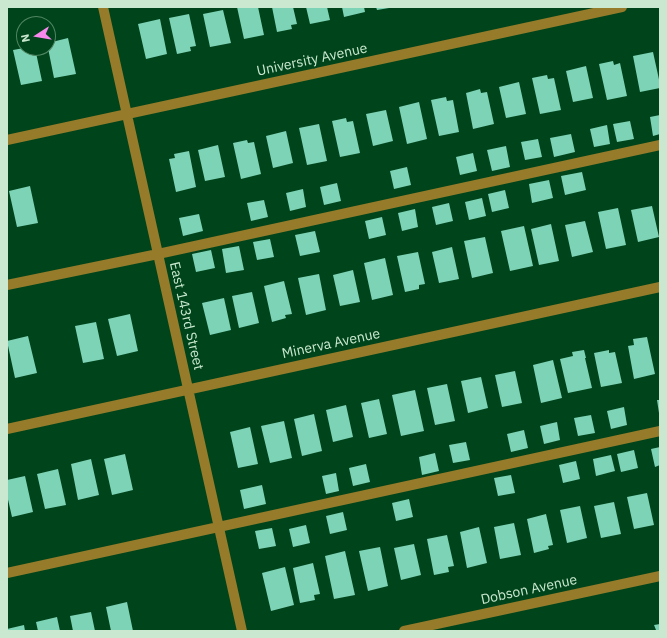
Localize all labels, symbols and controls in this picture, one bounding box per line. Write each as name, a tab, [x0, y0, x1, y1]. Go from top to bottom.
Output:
north arrow	[16, 16, 56, 56]
text: N	[18, 33, 33, 44]
street label: University Avenue	[255, 40, 369, 80]
street label: East 143rd Street	[165, 260, 207, 372]
street label: Minerva Avenue	[280, 325, 382, 363]
street label: Dobson Avenue	[479, 572, 579, 608]

